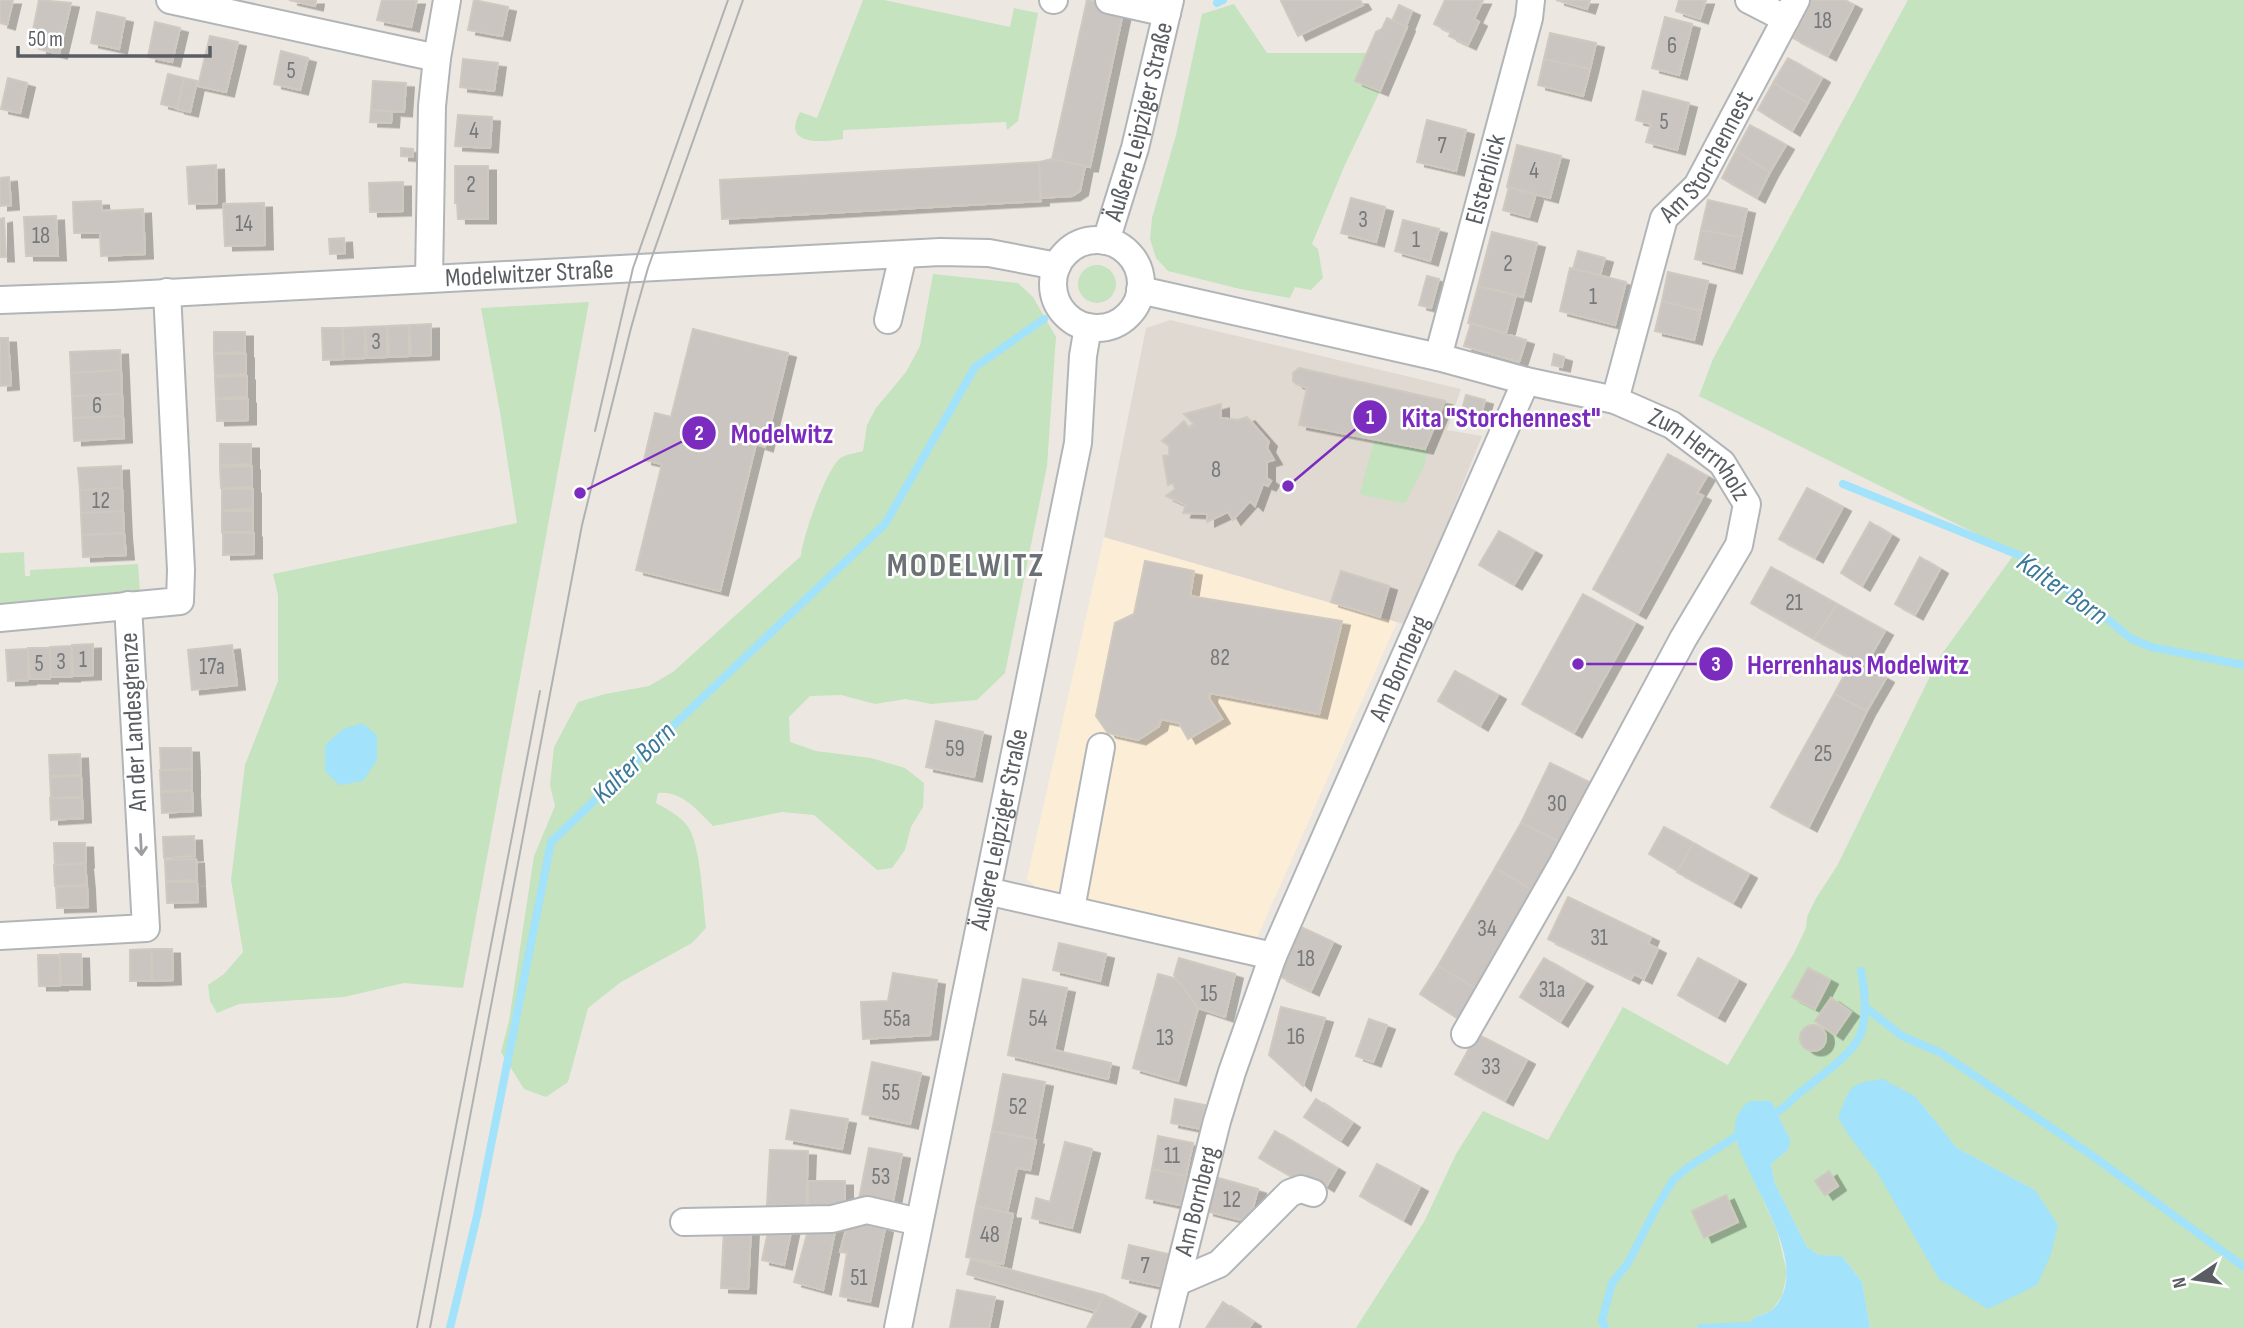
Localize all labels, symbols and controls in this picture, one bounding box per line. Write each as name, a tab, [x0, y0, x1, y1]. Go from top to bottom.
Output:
house number: 18	[1814, 7, 1832, 35]
scale bar	[18, 14, 210, 58]
street label: Äußere Leipziger Straße	[1097, 19, 1180, 226]
text: 50 m	[28, 27, 63, 52]
house number: 6	[1667, 32, 1677, 60]
house number: 5	[286, 57, 296, 85]
street label: Am Storchennest	[1652, 86, 1760, 230]
house number: 5	[1659, 108, 1669, 136]
house number: 4	[469, 117, 479, 145]
street label: Elsterblick	[1459, 131, 1513, 228]
house number: 7	[1437, 132, 1447, 160]
house number: 4	[1529, 157, 1539, 185]
house number: 2	[466, 171, 476, 199]
house number: 3	[1358, 206, 1368, 234]
house number: 14	[235, 210, 253, 238]
house number: 18	[32, 222, 50, 250]
house number: 1	[1412, 226, 1420, 254]
house number: 2	[1503, 250, 1513, 278]
street label: Modelwitzer Straße	[444, 254, 614, 294]
house number: 1	[1589, 283, 1597, 311]
house number: 3	[371, 328, 381, 356]
house number: 6	[92, 392, 102, 420]
callout: Kita "Storchennest"	[1352, 393, 1614, 442]
street label: Zum Herrnholz	[1644, 401, 1757, 506]
text: Kita "Storchennest"	[1401, 402, 1601, 435]
text: 1	[1366, 405, 1374, 430]
callout: Modelwitz	[681, 408, 847, 457]
text: Modelwitz	[731, 418, 833, 451]
text: 2	[694, 421, 704, 446]
house number: 8	[1211, 456, 1221, 484]
house number: 12	[92, 487, 110, 515]
district label: MODELWITZ	[887, 546, 1045, 586]
water label: Kalter Born	[2010, 546, 2114, 632]
house number: 21	[1785, 589, 1803, 617]
street label: Am Bornberg	[1362, 611, 1436, 727]
street label: An der Landesgrenze	[114, 632, 154, 813]
callout: Herrenhaus Modelwitz	[1698, 640, 1983, 688]
house number: 82	[1210, 644, 1230, 672]
house number: 1	[79, 646, 87, 674]
house number: 3	[56, 648, 66, 676]
text: Herrenhaus Modelwitz	[1747, 649, 1969, 682]
house number: 5	[34, 650, 44, 678]
text: 3	[1711, 652, 1721, 677]
house number: 17a	[199, 653, 225, 681]
water label: Kalter Born	[586, 715, 683, 811]
street label: Äußere Leipziger Straße	[964, 726, 1035, 933]
house number: 59	[945, 735, 965, 763]
house number: 25	[1814, 740, 1832, 768]
house number: 30	[1547, 790, 1567, 818]
one-way arrow	[135, 833, 148, 855]
house number: 34	[1477, 915, 1497, 943]
house number: 31	[1590, 924, 1608, 952]
house number: 18	[1297, 945, 1315, 973]
house number: 31a	[1539, 976, 1565, 1004]
house number: 15	[1200, 980, 1218, 1008]
house number: 55a	[883, 1005, 911, 1033]
house number: 54	[1029, 1005, 1048, 1033]
house number: 16	[1287, 1023, 1305, 1051]
house number: 13	[1156, 1024, 1174, 1052]
house number: 33	[1481, 1053, 1501, 1081]
house number: 55	[882, 1079, 900, 1107]
house number: 52	[1009, 1093, 1027, 1121]
house number: 11	[1164, 1142, 1180, 1170]
street label: Am Bornberg	[1168, 1143, 1226, 1260]
house number: 53	[872, 1163, 890, 1191]
house number: 12	[1223, 1186, 1241, 1214]
house number: 48	[980, 1221, 1000, 1249]
north arrow	[2160, 1244, 2230, 1314]
house number: 7	[1140, 1252, 1150, 1280]
house number: 51	[850, 1264, 868, 1292]
text: N	[2168, 1275, 2192, 1290]

